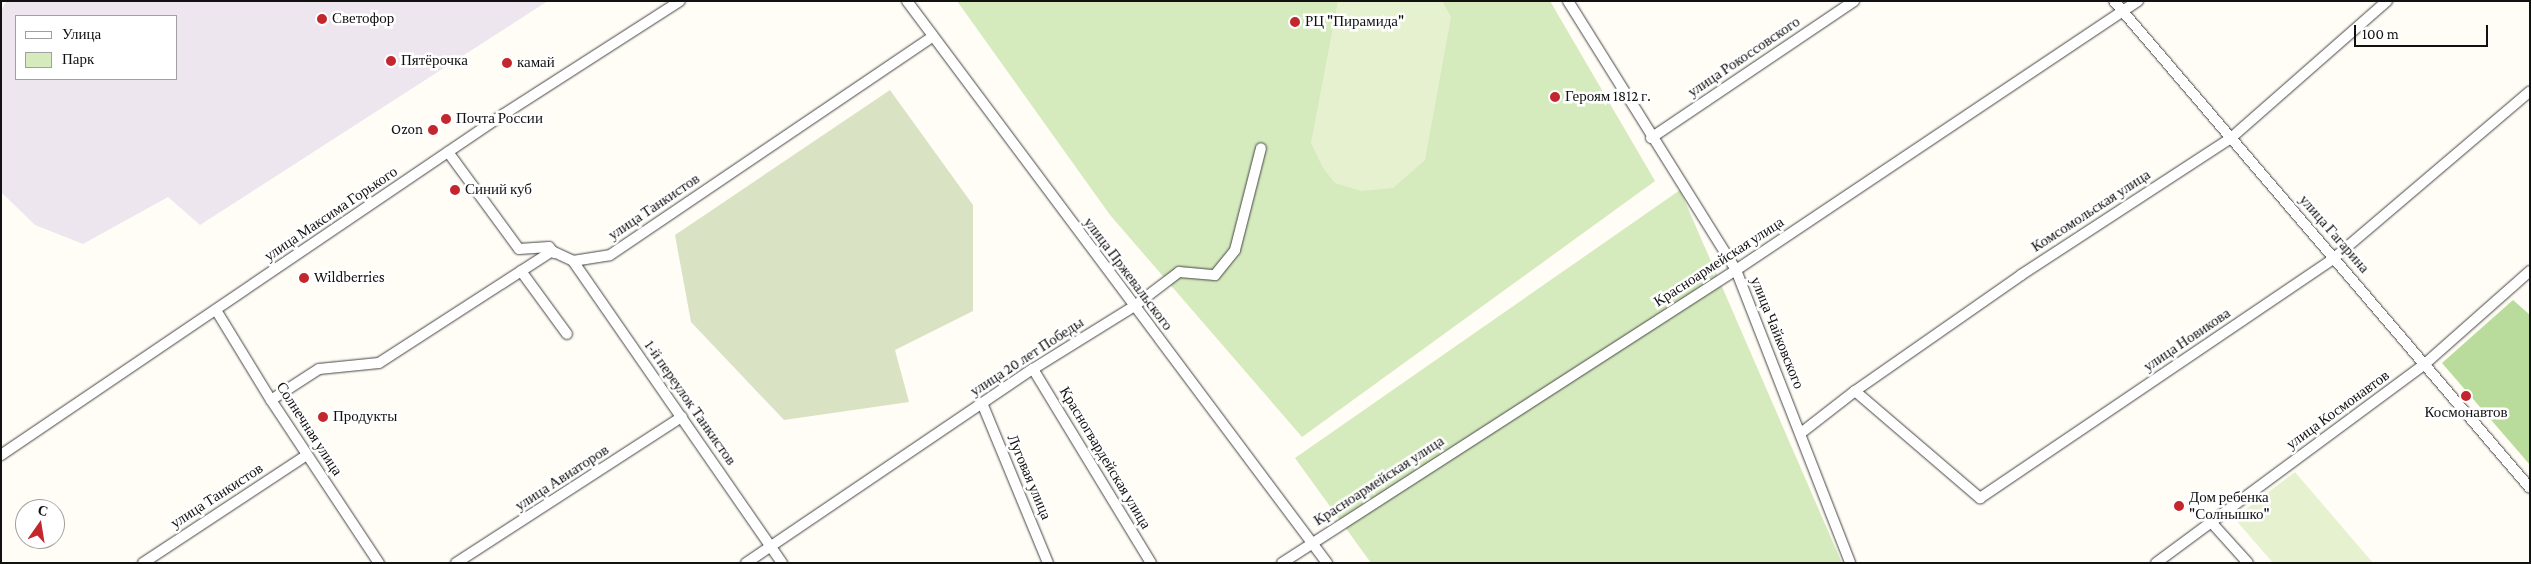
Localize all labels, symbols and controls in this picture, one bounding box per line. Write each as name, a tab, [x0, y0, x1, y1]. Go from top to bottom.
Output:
place label: Светофор	[332, 10, 394, 28]
marker: Светофор	[316, 13, 328, 25]
place label: РЦ "Пирамида"	[1305, 13, 1404, 31]
street label: улица Рокоссовского	[1684, 13, 1804, 101]
legend	[15, 15, 178, 80]
scale bar	[2356, 15, 2490, 47]
marker: РЦ "Пирамида"	[1289, 16, 1301, 28]
text: Улица	[62, 26, 101, 42]
text: 100 m	[2362, 26, 2399, 42]
text: Парк	[62, 51, 94, 67]
place label: Пятёрочка	[401, 52, 468, 70]
place label: камай	[517, 54, 555, 72]
marker: Пятёрочка	[385, 55, 397, 67]
marker: камай	[501, 57, 513, 69]
place label: Героям 1812 г.	[1565, 88, 1651, 106]
marker: Героям 1812 г.	[1549, 91, 1561, 103]
place label: Почта России	[456, 110, 543, 128]
marker: Почта России	[440, 113, 452, 125]
place label: Ozon	[391, 121, 423, 139]
marker: Ozon	[427, 124, 439, 136]
street label: улица Максима Горького	[261, 163, 401, 265]
street label: Комсомольская улица	[2028, 166, 2154, 256]
street label: улица Танкистов	[605, 170, 703, 244]
place label: Синий куб	[465, 181, 532, 199]
marker: Синий куб	[449, 184, 461, 196]
street label: улица Гагарина	[2295, 191, 2373, 277]
street label: Красноармейская улица	[1651, 213, 1787, 311]
street label: улица Пржевальского	[1080, 214, 1176, 334]
place label: Wildberries	[314, 269, 385, 287]
marker: Wildberries	[298, 272, 310, 284]
street label: улица Чайковского	[1746, 274, 1808, 392]
street label: улица Новикова	[2140, 304, 2234, 376]
street label: улица 20 лет Победы	[967, 314, 1087, 400]
street label: 1-й переулок Танкистов	[640, 337, 740, 469]
street label: улица Космонавтов	[2283, 367, 2393, 453]
street label: Солнечная улица	[272, 379, 346, 479]
street label: Красногвардейская улица	[1055, 384, 1155, 532]
marker: Космонавтов	[2460, 390, 2472, 402]
place label: Космонавтов	[2424, 404, 2508, 422]
place label: Продукты	[333, 408, 397, 426]
marker: Продукты	[317, 411, 329, 423]
street label: Луговая улица	[1003, 432, 1055, 522]
street label: Красноармейская улица	[1311, 432, 1447, 530]
street label: улица Авиаторов	[512, 441, 612, 515]
street label: улица Танкистов	[168, 460, 266, 532]
place label: Дом ребенка "Солнышко"	[2189, 488, 2270, 523]
north arrow	[15, 499, 65, 549]
marker: Дом ребенка "Солнышко"	[2173, 500, 2185, 512]
text: С	[36, 501, 50, 519]

